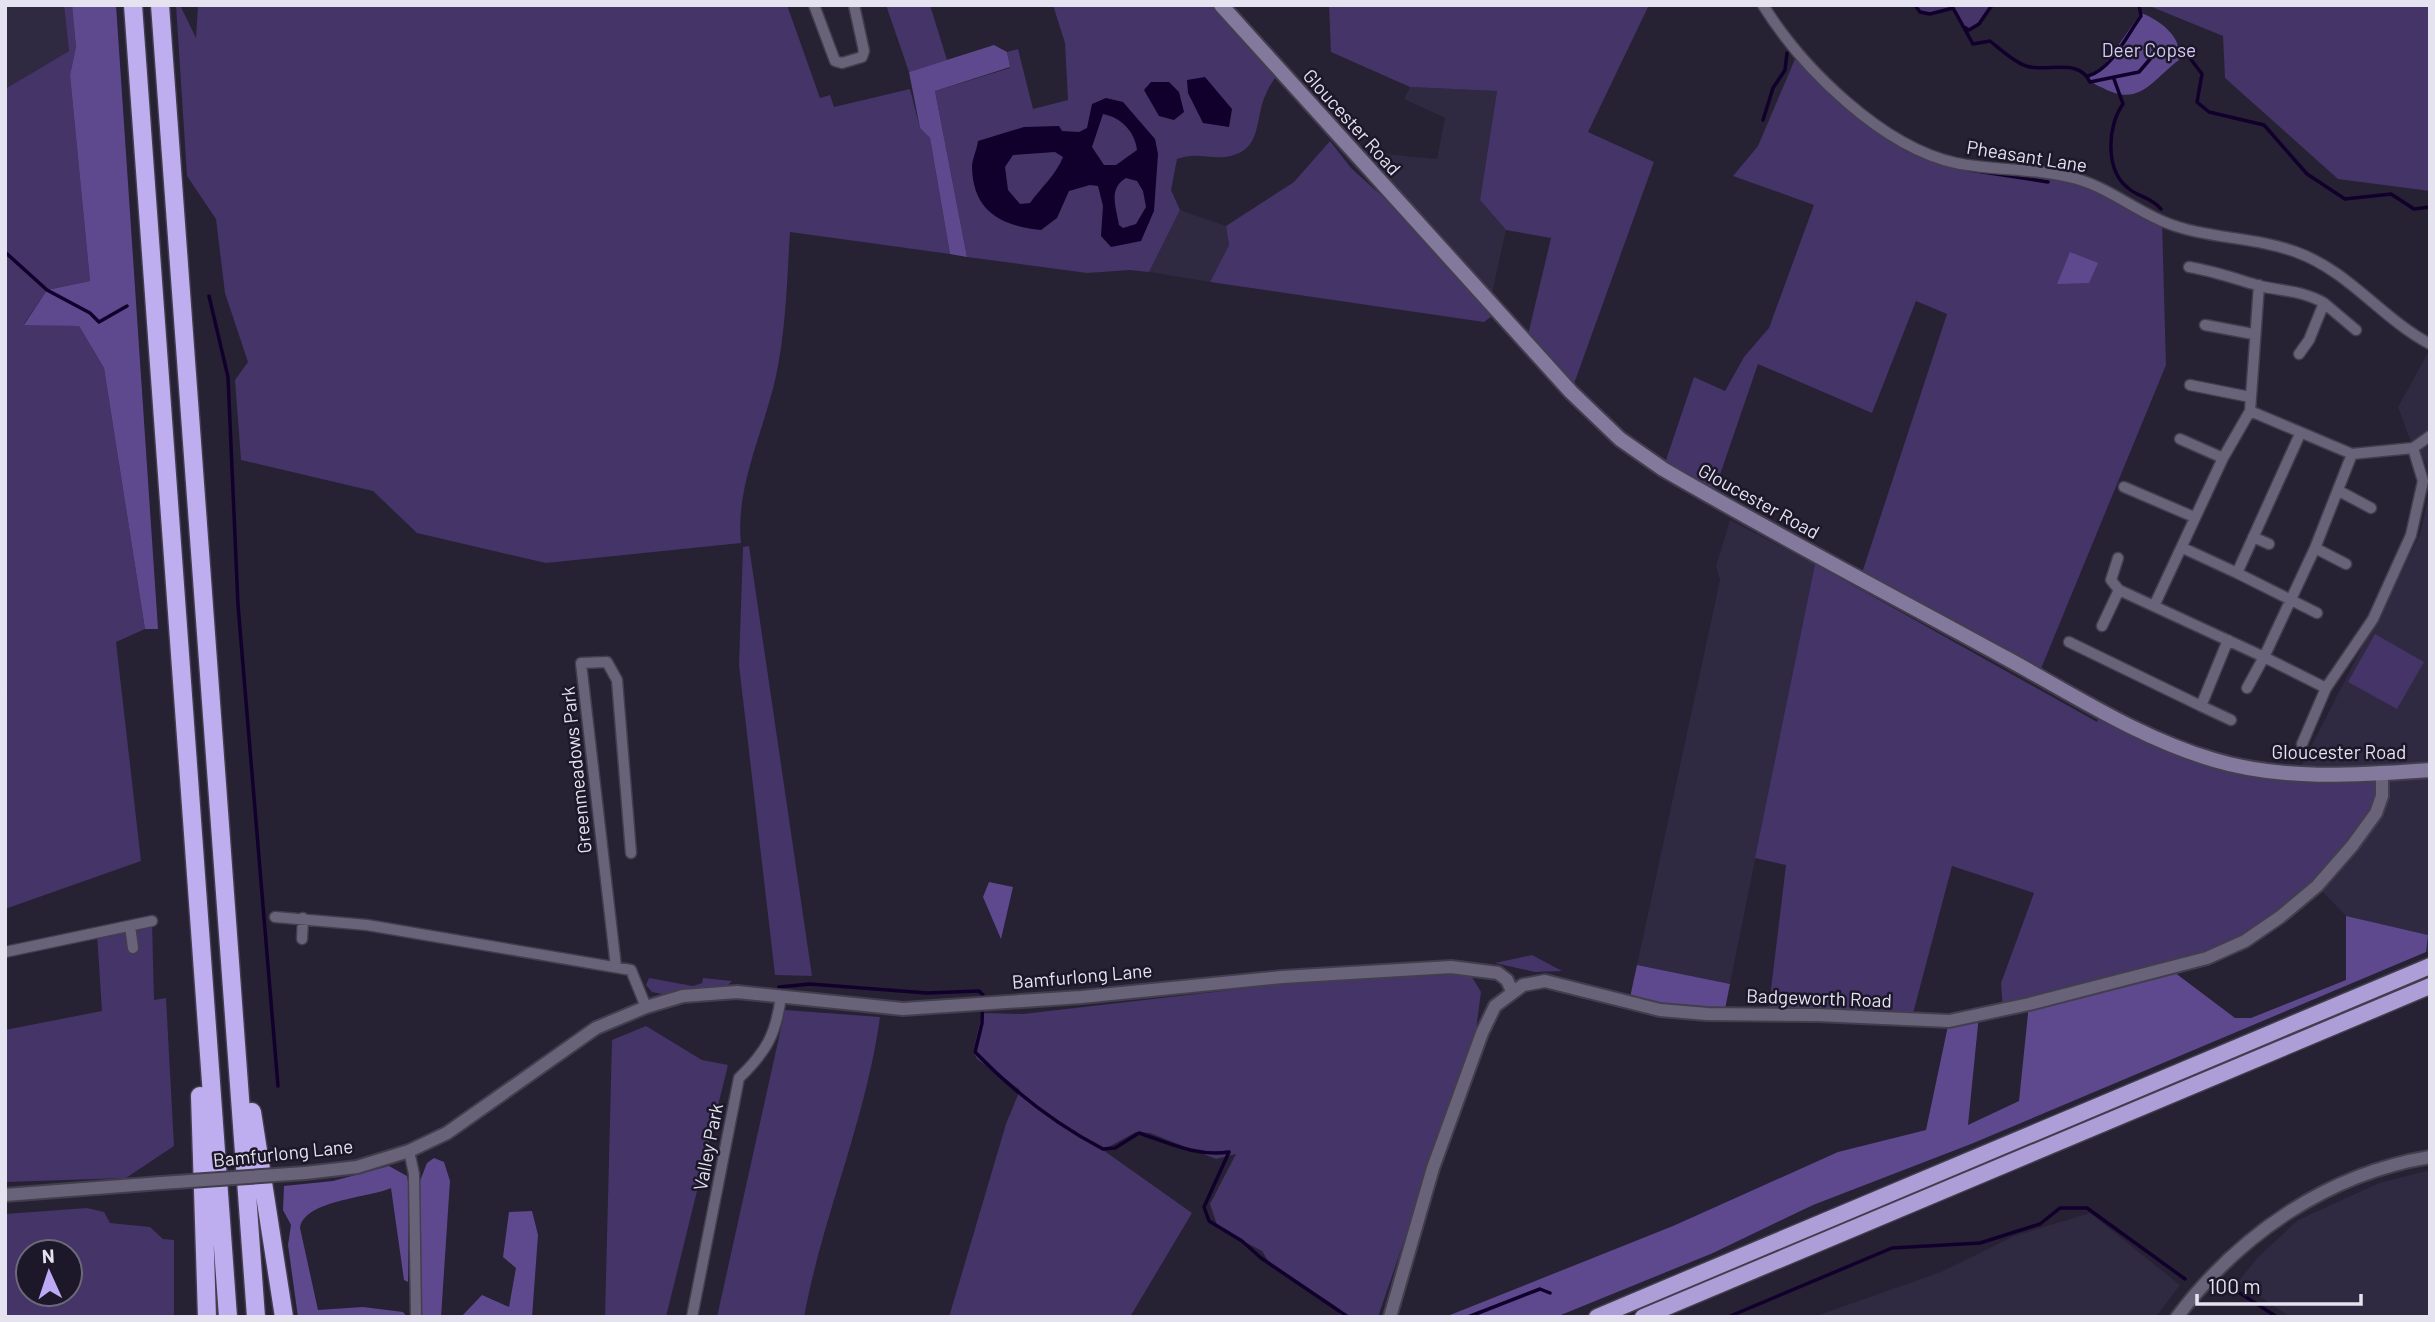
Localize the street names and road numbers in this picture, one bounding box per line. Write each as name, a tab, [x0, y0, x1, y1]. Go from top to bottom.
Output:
street label: Gloucester Road	[1299, 64, 1406, 180]
street label: Pheasant Lane	[1965, 135, 2089, 176]
street label: Gloucester Road	[1695, 458, 1824, 543]
street label: Greenmeadows Park	[555, 685, 596, 855]
street label: Gloucester Road	[2272, 740, 2406, 763]
street label: Bamfurlong Lane	[1011, 958, 1153, 993]
street label: Badgeworth Road	[1746, 983, 1892, 1012]
street label: Valley Park	[688, 1101, 727, 1193]
street label: Bamfurlong Lane	[212, 1134, 354, 1171]

